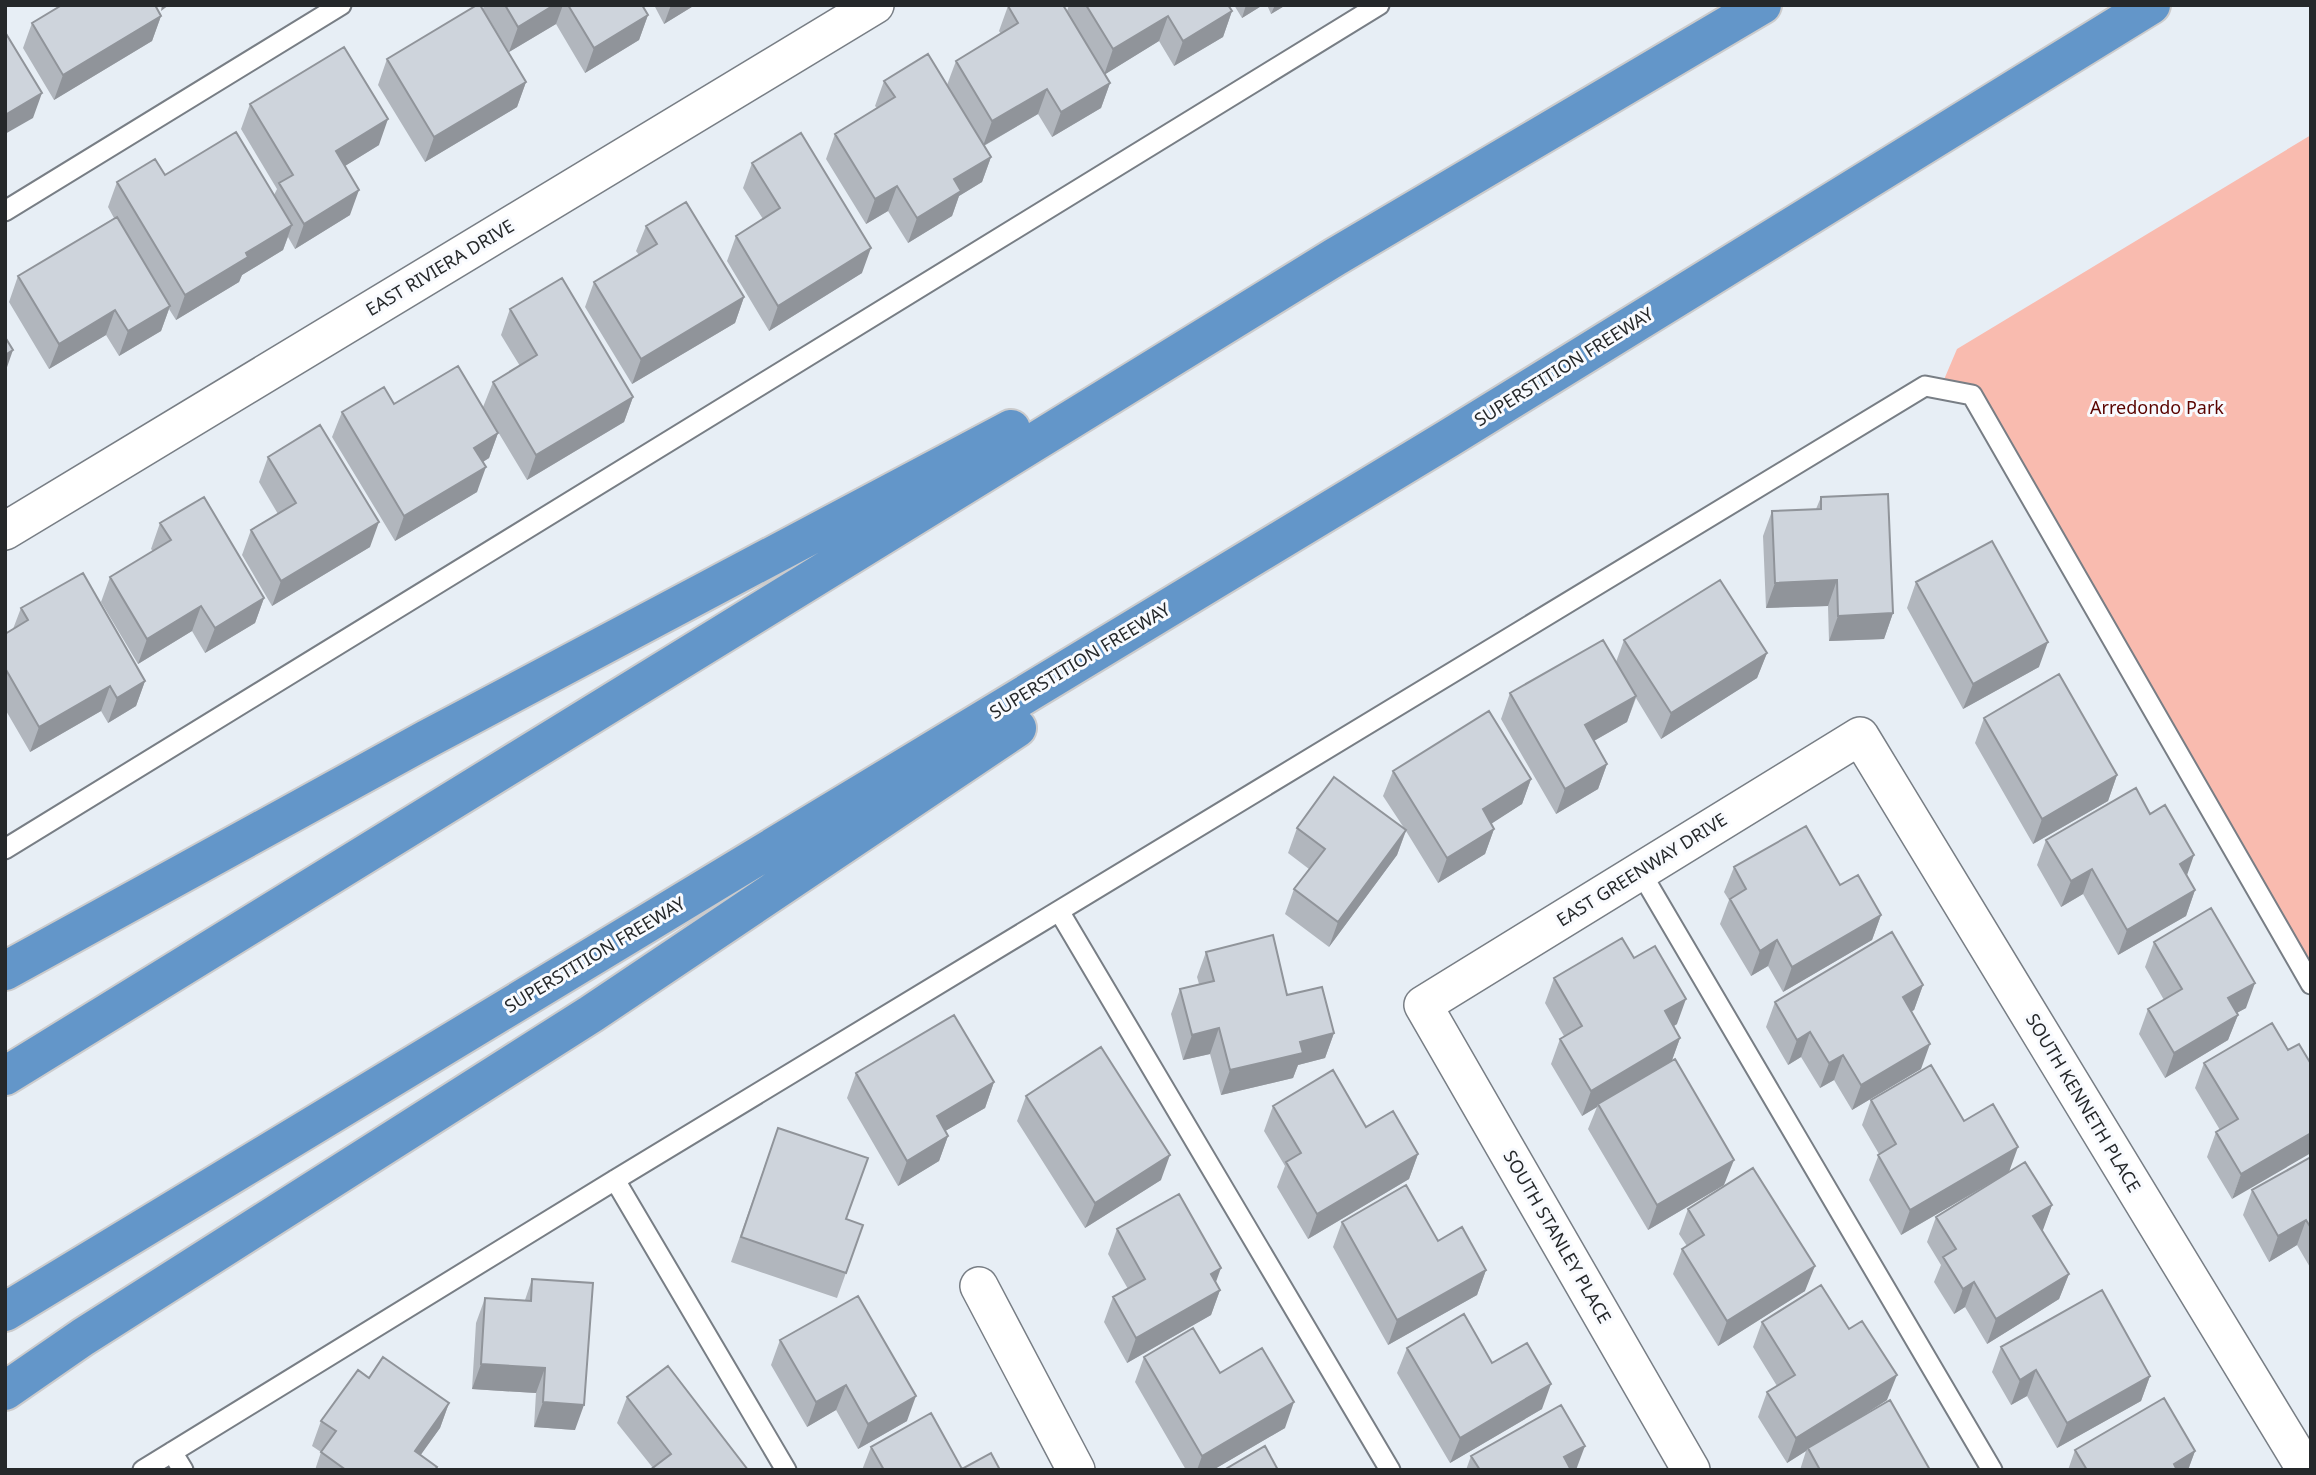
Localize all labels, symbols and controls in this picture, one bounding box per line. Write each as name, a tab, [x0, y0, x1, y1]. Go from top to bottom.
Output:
street label: EAST RIVIERA DRIVE	[361, 213, 518, 321]
street label: SUPERSTITION FREEWAY	[1469, 301, 1658, 431]
park label: Arredondo Park	[2090, 395, 2224, 419]
street label: SUPERSTITION FREEWAY	[985, 596, 1175, 724]
street label: EAST GREENWAY DRIVE	[1552, 807, 1731, 931]
street label: SUPERSTITION FREEWAY	[500, 890, 690, 1018]
street label: SOUTH KENNETH PLACE	[2021, 1009, 2147, 1196]
street label: SOUTH STANLEY PLACE	[1498, 1146, 1617, 1327]

